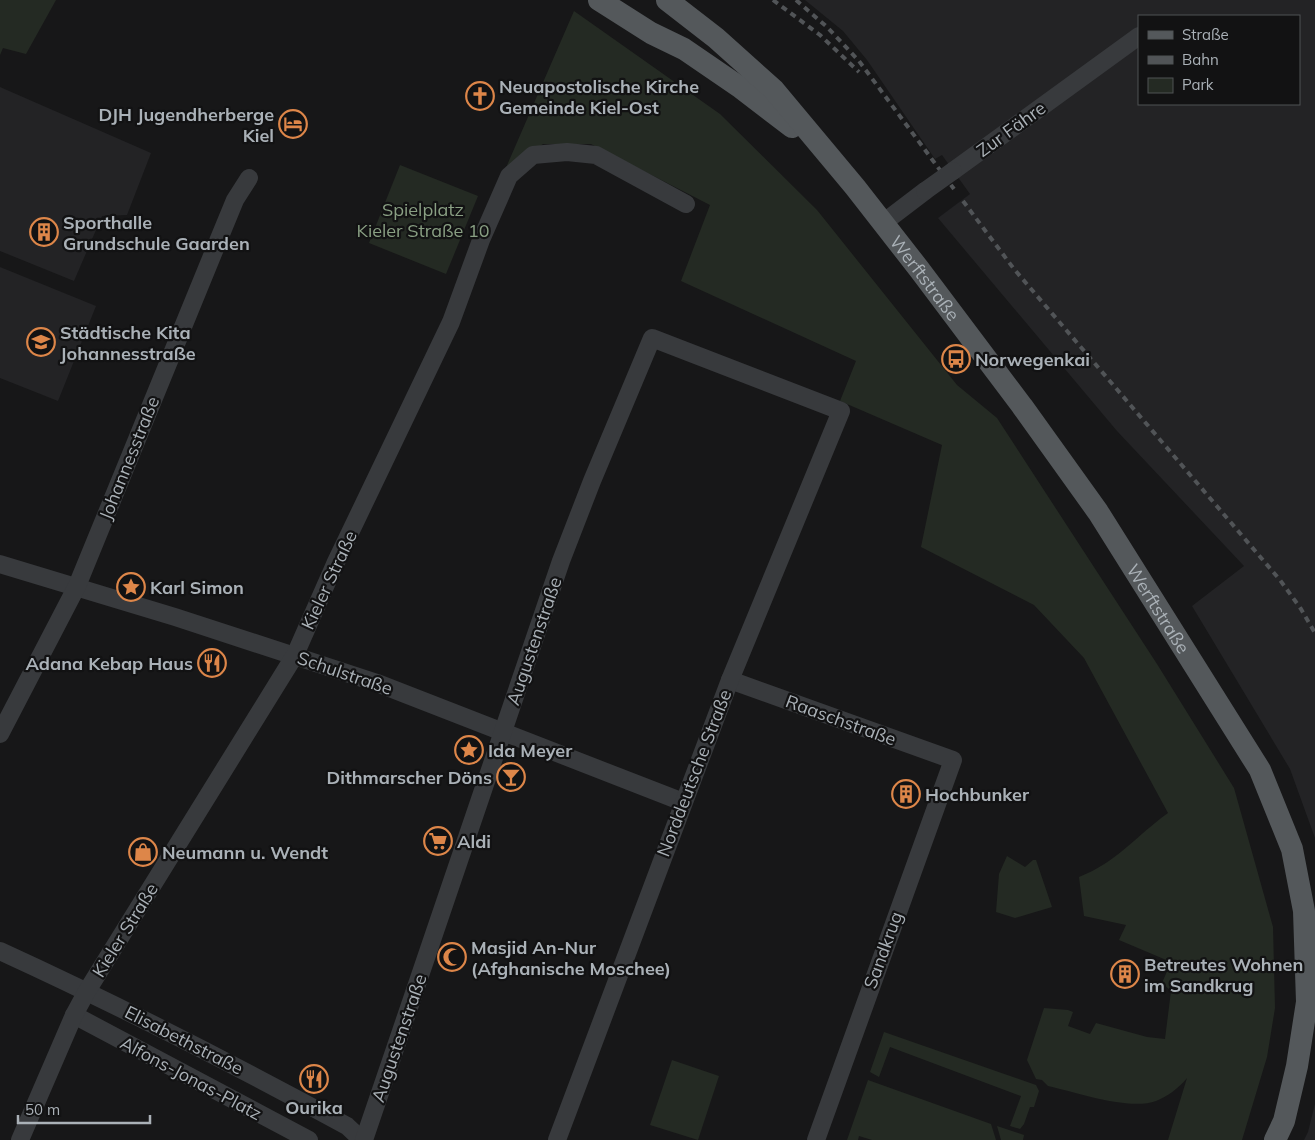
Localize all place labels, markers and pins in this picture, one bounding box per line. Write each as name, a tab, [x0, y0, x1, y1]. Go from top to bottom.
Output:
place label: Neuapostolische Kirche Gemeinde Kiel-Ost	[499, 75, 699, 119]
church icon: Neuapostolische Kirche Gemeinde Kiel-Ost	[465, 81, 495, 111]
place label: DJH Jugendherberge Kiel	[98, 103, 274, 147]
hotel icon: DJH Jugendherberge Kiel	[278, 109, 308, 139]
place label: Sporthalle Grundschule Gaarden	[63, 211, 250, 255]
building icon: Sporthalle Grundschule Gaarden	[29, 217, 59, 247]
place label: Städtische Kita Johannesstraße	[60, 321, 196, 365]
school or university icon: Städtische Kita Johannesstraße	[26, 327, 56, 357]
bus stop icon: Norwegenkai	[941, 344, 971, 374]
place label: Norwegenkai	[975, 348, 1090, 371]
place icon: Karl Simon	[116, 572, 146, 602]
place label: Karl Simon	[150, 576, 244, 599]
restaurant icon: Adana Kebap Haus	[197, 648, 227, 678]
place label: Adana Kebap Haus	[25, 652, 193, 675]
place icon: Ida Meyer	[454, 735, 484, 765]
place label: Ida Meyer	[488, 739, 573, 762]
bar icon: Dithmarscher Döns	[496, 762, 526, 792]
place label: Dithmarscher Döns	[327, 766, 492, 789]
building icon: Hochbunker	[891, 779, 921, 809]
place label: Hochbunker	[925, 783, 1030, 806]
supermarket icon: Aldi	[423, 826, 453, 856]
place label: Aldi	[457, 830, 491, 853]
shop icon: Neumann u. Wendt	[128, 837, 158, 867]
place label: Neumann u. Wendt	[162, 841, 328, 864]
place label: Masjid An-Nur (Afghanische Moschee)	[471, 936, 671, 980]
mosque icon: Masjid An-Nur (Afghanische Moschee)	[437, 942, 467, 972]
place label: Betreutes Wohnen im Sandkrug	[1144, 953, 1303, 997]
building icon: Betreutes Wohnen im Sandkrug	[1110, 959, 1140, 989]
restaurant icon: Ourika	[299, 1064, 329, 1094]
place label: Ourika	[285, 1096, 343, 1119]

